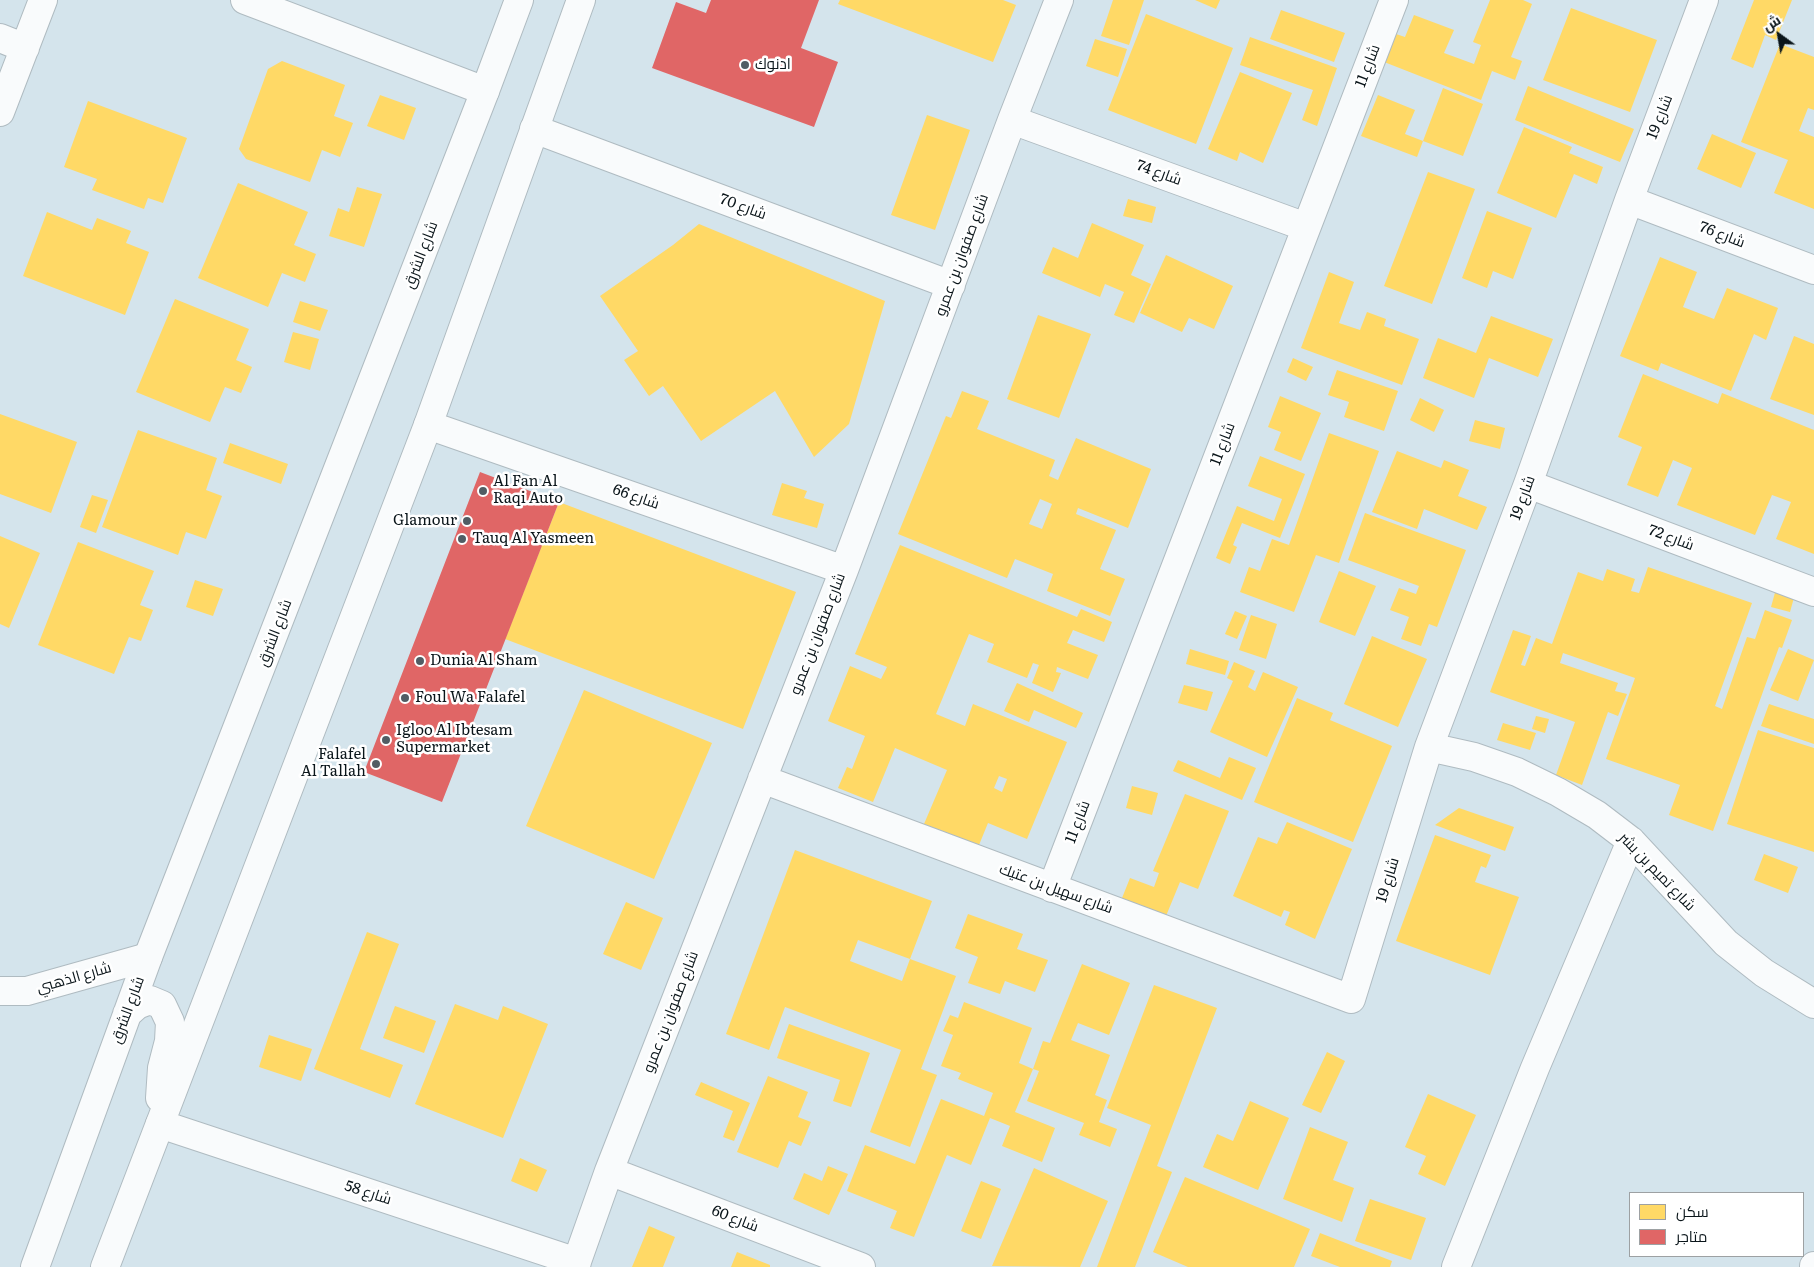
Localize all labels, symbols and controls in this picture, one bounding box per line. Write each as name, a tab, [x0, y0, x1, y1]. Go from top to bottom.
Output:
text: ش	[1758, 9, 1784, 36]
north arrow	[1754, 10, 1804, 60]
street label: شارع 11	[1352, 42, 1384, 90]
place label: ادنوك	[755, 56, 791, 74]
marker: ادنوك	[739, 59, 751, 71]
street label: شارع 19	[1643, 92, 1677, 142]
street label: شارع 74	[1134, 157, 1184, 189]
street label: شارع 70	[717, 190, 769, 224]
street label: شارع صفوان بن عمرو	[932, 191, 992, 319]
street label: شارع 76	[1697, 218, 1747, 252]
street label: شارع الشرق	[400, 219, 442, 291]
street label: شارع 11	[1207, 420, 1239, 468]
place label: Al Fan Al Raqi Auto	[493, 473, 563, 508]
street label: شارع 19	[1507, 473, 1539, 523]
street label: شارع 66	[610, 481, 662, 513]
marker: Al Fan Al Raqi Auto	[477, 485, 489, 497]
place label: Glamour	[393, 512, 457, 530]
marker: Glamour	[461, 515, 473, 527]
street label: شارع 72	[1646, 521, 1696, 555]
place label: Tauq Al Yasmeen	[472, 530, 594, 548]
marker: Tauq Al Yasmeen	[456, 533, 468, 545]
street label: شارع صفوان بن عمرو	[787, 571, 849, 697]
street label: شارع الشرق	[254, 597, 296, 669]
place label: Dunia Al Sham	[430, 652, 537, 670]
marker: Dunia Al Sham	[414, 655, 426, 667]
place label: Foul Wa Falafel	[415, 689, 525, 707]
marker: Foul Wa Falafel	[399, 692, 411, 704]
place label: Igloo Al Ibtesam Supermarket	[396, 722, 513, 757]
marker: Igloo Al Ibtesam Supermarket	[380, 734, 392, 746]
place label: Falafel Al Tallah	[301, 746, 366, 781]
marker: Falafel Al Tallah	[370, 758, 382, 770]
street label: شارع 11	[1062, 798, 1094, 846]
street label: شارع تميم بن بشر	[1615, 829, 1699, 915]
street label: شارع 19	[1373, 855, 1403, 905]
street label: شارع سهيل بن عتيك	[997, 860, 1115, 918]
street label: شارع صفوان بن عمرو	[640, 949, 702, 1075]
street label: شارع الذهبي	[35, 959, 113, 997]
street label: شارع الشرق	[108, 974, 148, 1046]
street label: شارع 58	[342, 1177, 394, 1209]
legend	[1629, 1192, 1804, 1257]
text: سكن	[1676, 1199, 1709, 1222]
street label: شارع 60	[709, 1202, 761, 1236]
text: متاجر	[1676, 1224, 1707, 1247]

